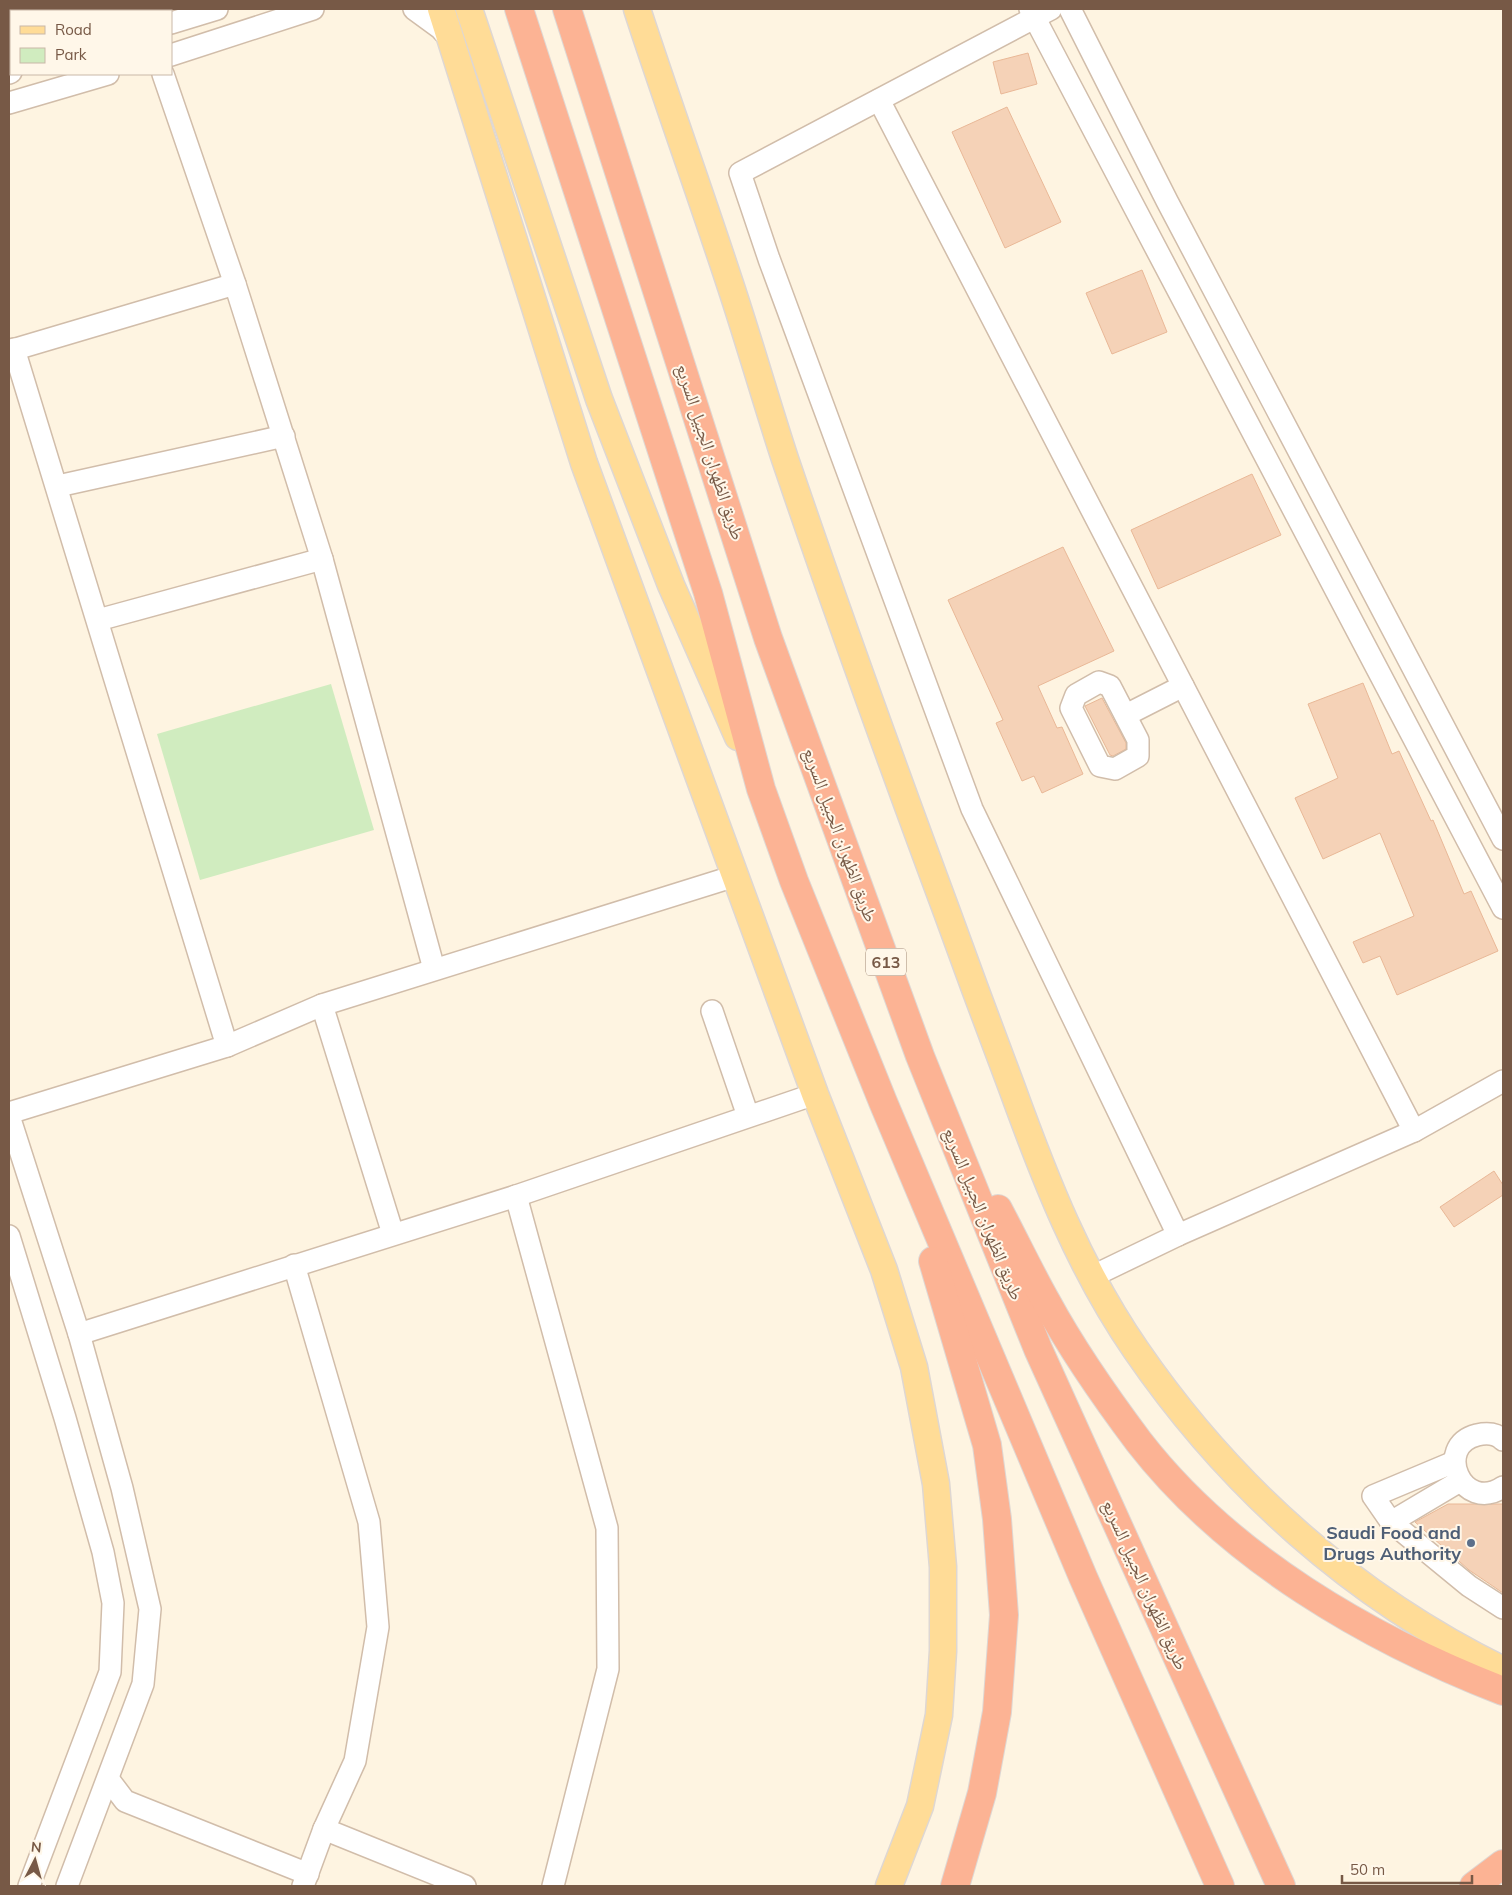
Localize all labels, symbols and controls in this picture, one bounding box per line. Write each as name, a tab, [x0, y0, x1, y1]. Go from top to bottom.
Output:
legend	[10, 10, 172, 75]
text: Road	[55, 20, 92, 39]
text: Park	[55, 45, 87, 64]
street label: طريق الظهران الجبيل السريع	[670, 361, 750, 543]
street label: طريق الظهران الجبيل السريع	[797, 744, 883, 926]
road number: 613	[866, 949, 906, 976]
street label: طريق الظهران الجبيل السريع	[937, 1124, 1029, 1304]
street label: طريق الظهران الجبيل السريع	[1097, 1496, 1193, 1674]
place label: Saudi Food and Drugs Authority	[1323, 1521, 1461, 1565]
marker: Saudi Food and Drugs Authority	[1465, 1537, 1477, 1549]
north arrow	[10, 1835, 60, 1885]
text: N	[30, 1838, 43, 1857]
scale bar	[1342, 1852, 1472, 1884]
text: 50 m	[1350, 1860, 1385, 1879]

